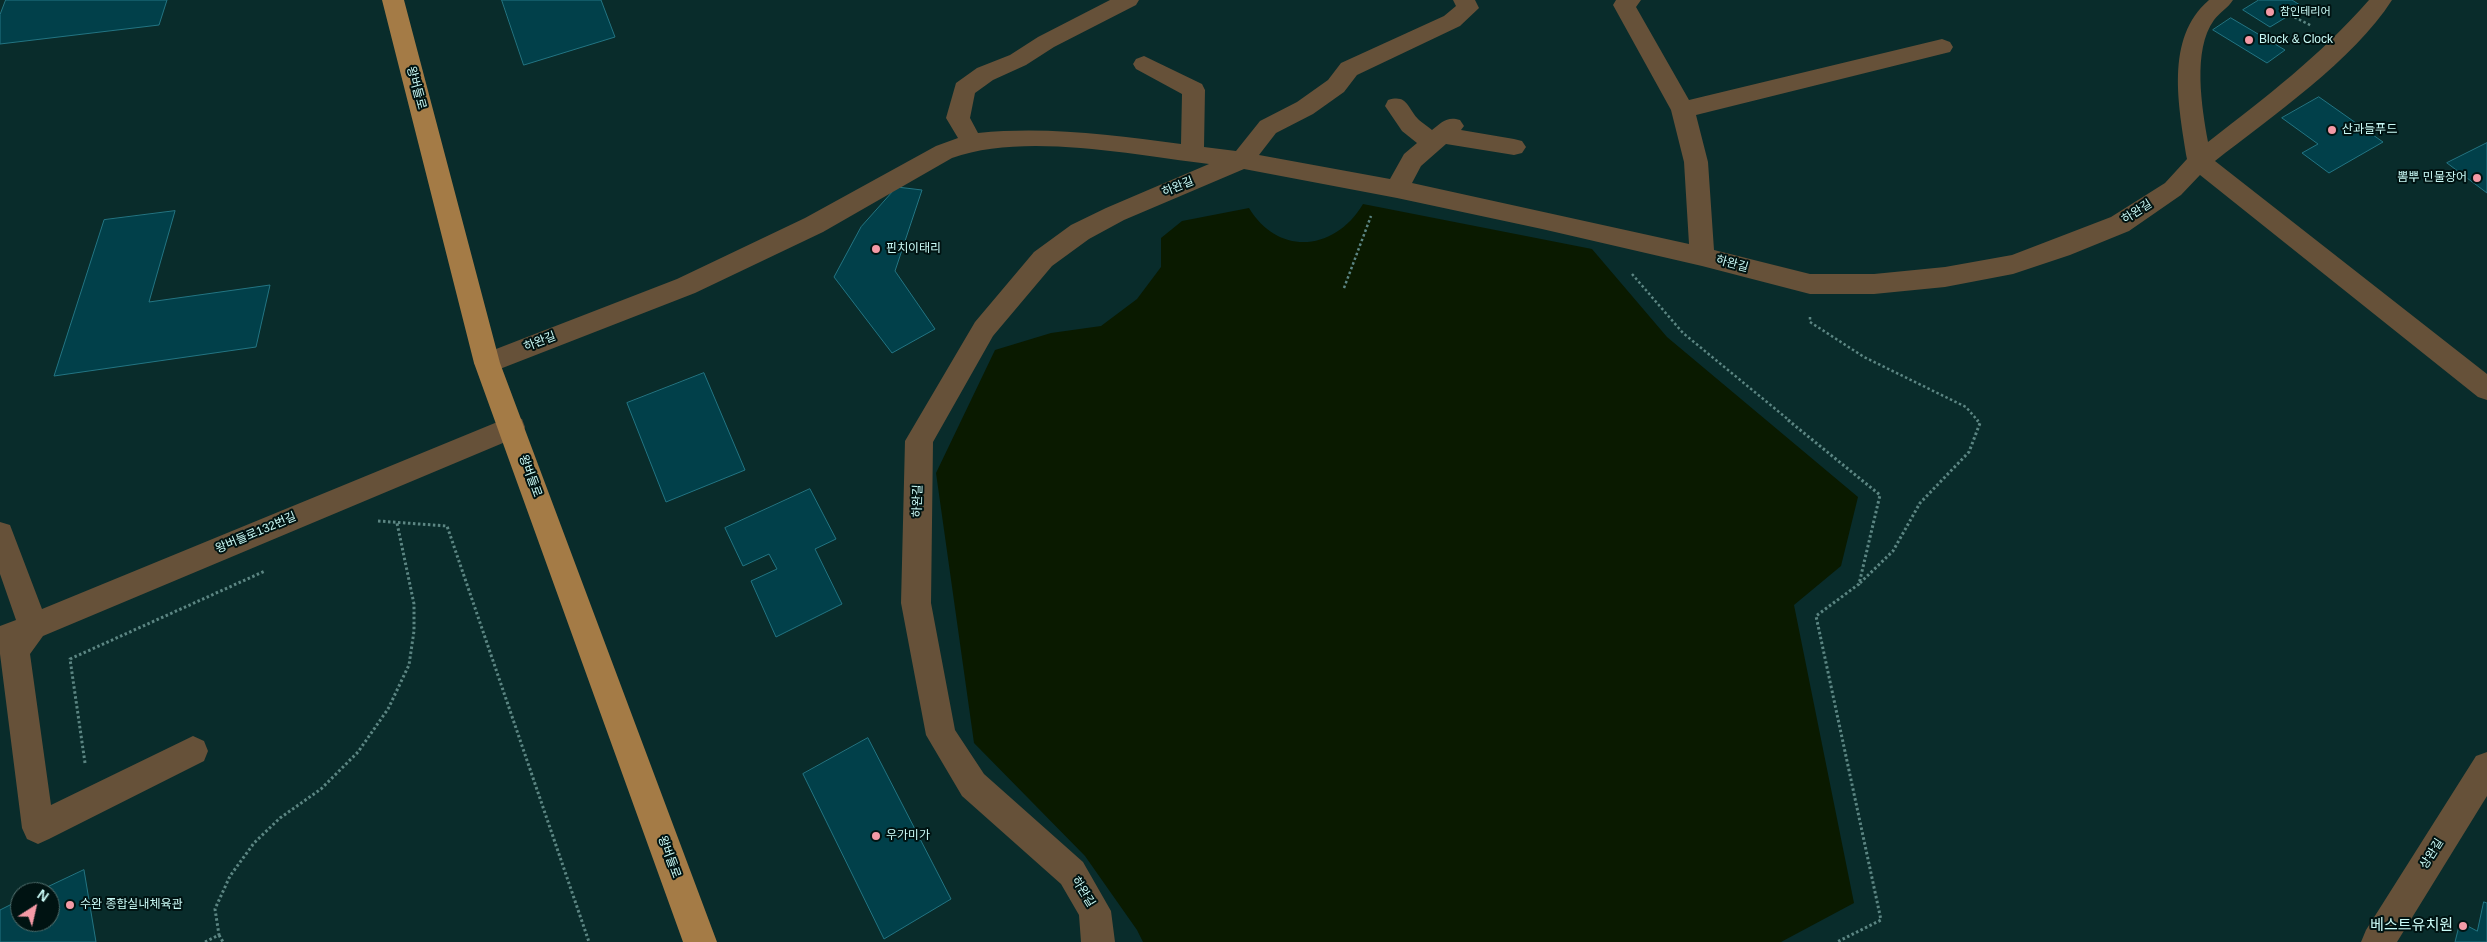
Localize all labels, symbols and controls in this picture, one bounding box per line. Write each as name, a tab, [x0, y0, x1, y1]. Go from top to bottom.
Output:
place label: 참인테리어	[2280, 5, 2331, 19]
marker: 참인테리어	[2264, 6, 2276, 18]
place label: Block & Clock	[2259, 33, 2333, 47]
marker: Block & Clock	[2243, 34, 2255, 46]
street label: 왕버들로	[403, 65, 429, 111]
place label: 산과들푸드	[2342, 123, 2397, 137]
marker: 산과들푸드	[2326, 124, 2338, 136]
place label: 뽐뿌 민물장어	[2397, 171, 2467, 185]
marker: 뽐뿌 민물장어	[2471, 172, 2483, 184]
street label: 하완길	[1160, 174, 1196, 200]
street label: 하완길	[2119, 197, 2155, 227]
place label: 핀치이태리	[886, 242, 941, 256]
marker: 핀치이태리	[870, 243, 882, 255]
street label: 하완길	[1714, 253, 1750, 275]
street label: 하완길	[522, 329, 558, 355]
street label: 왕버들로	[516, 453, 544, 499]
street label: 하완길	[911, 484, 925, 518]
street label: 왕버들로132번길	[213, 510, 299, 556]
place label: 우가미가	[886, 829, 930, 843]
marker: 우가미가	[870, 830, 882, 842]
street label: 왕버들로	[655, 834, 683, 880]
street label: 상완길	[2417, 836, 2447, 872]
street label: 하완길	[1068, 874, 1098, 910]
north arrow	[10, 882, 60, 932]
text: N	[34, 886, 52, 905]
place label: 수완 종합실내체육관	[80, 898, 183, 912]
marker: 수완 종합실내체육관	[64, 899, 76, 911]
place label: 베스트유치원	[2370, 917, 2453, 935]
marker: 베스트유치원	[2457, 920, 2469, 932]

